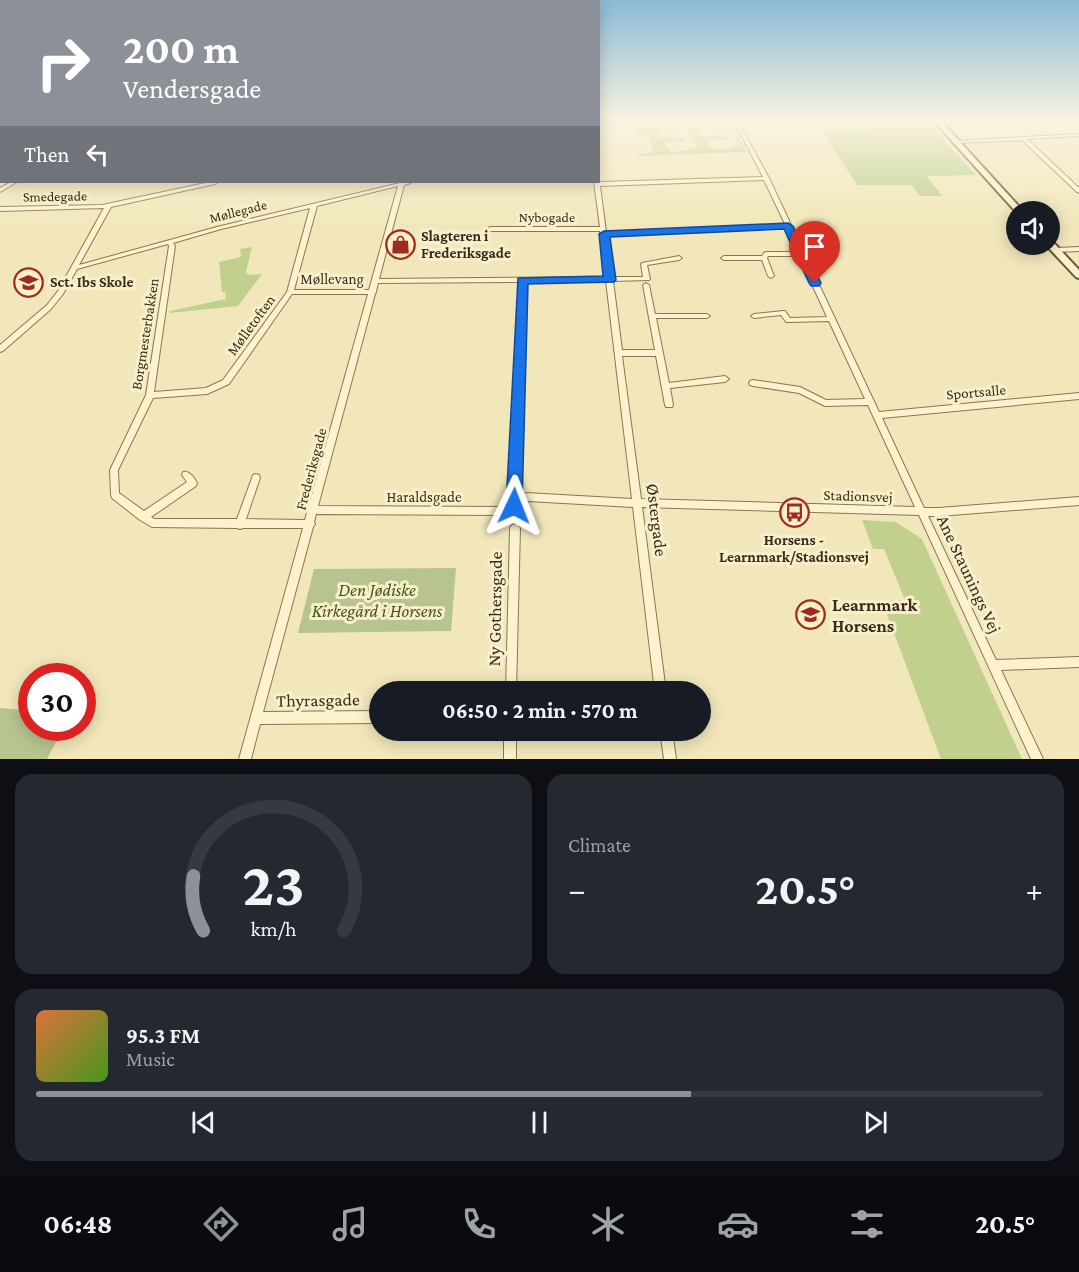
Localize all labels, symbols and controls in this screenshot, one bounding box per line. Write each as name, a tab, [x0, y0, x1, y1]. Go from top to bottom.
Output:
icon: right	[24, 24, 102, 102]
text: 200 m	[123, 25, 239, 72]
text: Vendersgade	[123, 74, 261, 104]
icon: left	[81, 138, 114, 171]
text: Then	[24, 142, 69, 167]
street label: Smedegade	[23, 187, 87, 205]
street label: Møllegade	[208, 196, 268, 226]
map controls	[1006, 201, 1060, 255]
button: sound	[1006, 201, 1060, 255]
street label: Nybogade	[519, 209, 575, 225]
pin	[789, 221, 840, 283]
place label: Slagteren i Frederiksgade	[421, 228, 511, 261]
shop icon: Slagteren i Frederiksgade	[384, 229, 416, 261]
icon: arrive	[798, 230, 831, 263]
school or university icon: Sct. Ibs Skole	[13, 266, 45, 298]
street label: Møllevang	[300, 271, 364, 288]
place label: Sct. Ibs Skole	[50, 274, 134, 290]
street label: Borgmesterbakken	[128, 277, 163, 391]
street label: Mølletoften	[224, 292, 278, 358]
street label: Sportsalle	[946, 381, 1007, 404]
street label: Frederiksgade	[292, 426, 331, 512]
position arrow	[482, 474, 546, 538]
street label: Østergade	[643, 482, 671, 558]
street label: Stadionsvej	[823, 487, 893, 506]
street label: Haraldsgade	[386, 489, 462, 506]
bus stop icon: Horsens - Learnmark/Stadionsvej	[778, 497, 810, 529]
street label: Ane Staunings Vej	[932, 512, 1005, 637]
place label: Horsens - Learnmark/Stadionsvej	[719, 532, 869, 566]
street label: Ny Gothersgade	[484, 551, 506, 667]
park label: Den Jødiske Kirkegård i Horsens	[312, 580, 443, 621]
place label: Learnmark Horsens	[832, 595, 917, 636]
school or university icon: Learnmark Horsens	[795, 599, 827, 631]
speed limit sign: 30	[18, 663, 96, 741]
street label: Thyrasgade	[276, 689, 360, 711]
text: 06:50 · 2 min · 570 m	[442, 698, 638, 723]
text: Climate	[568, 834, 631, 856]
text: 23	[242, 849, 305, 918]
text: 20.5°	[755, 864, 856, 914]
text: −	[568, 871, 585, 908]
text: +	[1026, 871, 1043, 908]
text: km/h	[250, 917, 297, 941]
text: 95.3 FM	[126, 1023, 200, 1048]
text: Music	[126, 1048, 175, 1070]
icon: previous	[187, 1106, 220, 1139]
icon: pause	[523, 1106, 556, 1139]
icon: next	[859, 1106, 892, 1139]
icon: directions	[200, 1203, 242, 1245]
icon: music	[329, 1203, 371, 1245]
icon: phone	[458, 1203, 500, 1245]
icon: climate	[587, 1203, 629, 1245]
icon: car	[717, 1203, 759, 1245]
icon: filters	[846, 1203, 888, 1245]
text: 06:48	[44, 1209, 113, 1239]
text: 20.5°	[975, 1209, 1035, 1239]

